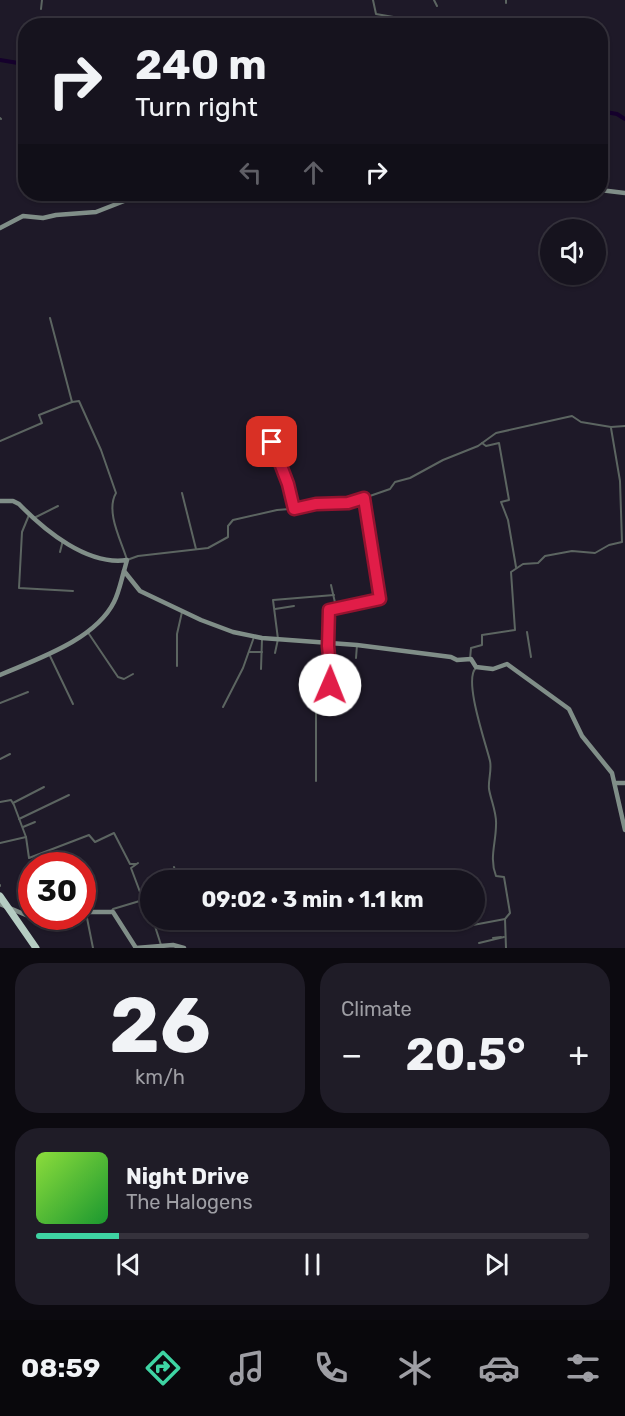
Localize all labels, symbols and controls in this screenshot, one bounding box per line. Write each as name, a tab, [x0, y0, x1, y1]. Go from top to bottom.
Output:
text: 240 m	[135, 40, 267, 90]
icon: right	[36, 42, 114, 120]
text: Turn right	[135, 91, 258, 123]
icon: left	[234, 156, 267, 189]
icon: ahead	[297, 156, 330, 189]
icon: right	[360, 156, 393, 189]
map controls	[540, 219, 606, 285]
button: sound	[540, 219, 606, 285]
pin	[246, 416, 297, 467]
icon: arrive	[255, 425, 288, 458]
position arrow	[298, 653, 362, 717]
speed limit sign: 30	[18, 852, 96, 930]
text: 09:02 · 3 min · 1.1 km	[201, 886, 424, 913]
text: 26	[109, 979, 211, 1072]
text: Climate	[341, 997, 412, 1021]
text: 20.5°	[406, 1028, 525, 1081]
text: −	[341, 1035, 362, 1074]
text: +	[568, 1035, 589, 1074]
text: km/h	[135, 1065, 185, 1089]
text: Night Drive	[126, 1163, 249, 1190]
text: The Halogens	[126, 1190, 253, 1214]
icon: previous	[112, 1248, 145, 1281]
icon: pause	[296, 1248, 329, 1281]
icon: next	[480, 1248, 513, 1281]
icon: directions	[142, 1347, 184, 1389]
icon: music	[226, 1347, 268, 1389]
icon: phone	[310, 1347, 352, 1389]
icon: climate	[394, 1347, 436, 1389]
icon: car	[478, 1347, 520, 1389]
icon: filters	[562, 1347, 604, 1389]
text: 08:59	[21, 1352, 100, 1384]

